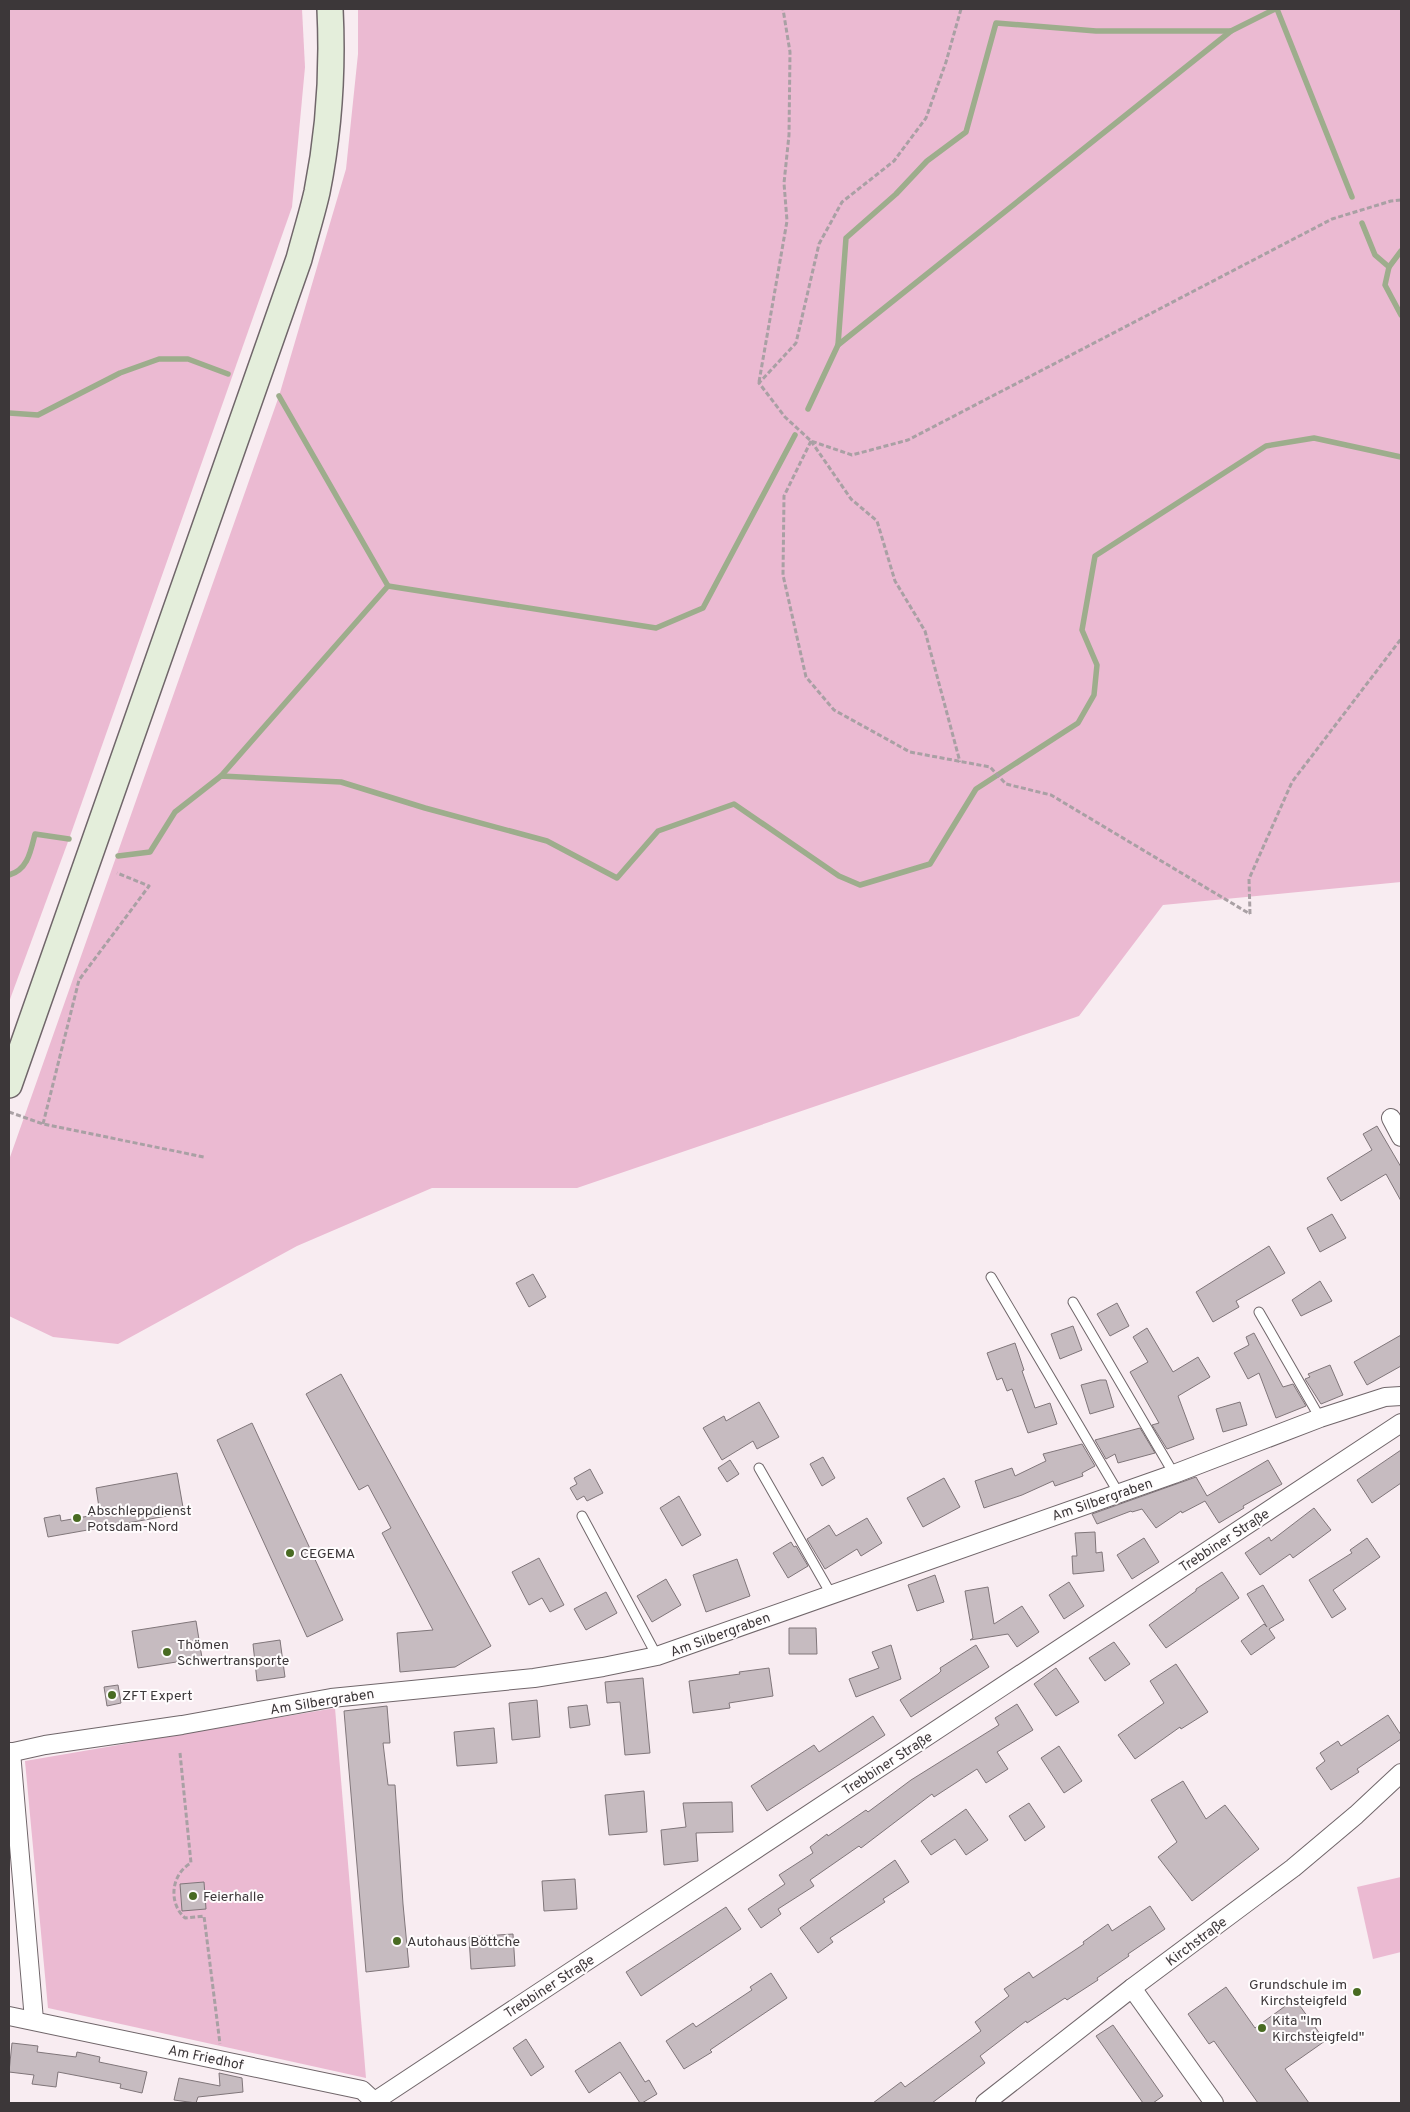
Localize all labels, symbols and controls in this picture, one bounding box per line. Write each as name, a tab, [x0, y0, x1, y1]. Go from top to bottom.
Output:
street label: Am Silbergraben	[1050, 1475, 1155, 1526]
place label: Abschleppdienst Potsdam-Nord	[87, 1503, 192, 1536]
street label: Trebbiner Straße	[1177, 1506, 1273, 1577]
marker: Abschleppdienst Potsdam-Nord	[71, 1512, 83, 1524]
place label: CEGEMA	[300, 1546, 355, 1563]
marker: CEGEMA	[284, 1547, 296, 1559]
street label: Am Silbergraben	[668, 1609, 773, 1661]
place label: Thömen Schwertransporte	[177, 1637, 289, 1670]
marker: Thömen Schwertransporte	[161, 1646, 173, 1658]
street label: Am Silbergraben	[269, 1686, 376, 1719]
place label: ZFT Expert	[122, 1688, 193, 1705]
marker: ZFT Expert	[106, 1689, 118, 1701]
street label: Trebbiner Straße	[840, 1729, 936, 1800]
place label: Feierhalle	[203, 1889, 264, 1906]
marker: Feierhalle	[187, 1890, 199, 1902]
street label: Kirchstraße	[1163, 1914, 1231, 1971]
place label: Autohaus Böttche	[407, 1934, 520, 1951]
marker: Autohaus Böttche	[391, 1935, 403, 1947]
street label: Trebbiner Straße	[502, 1952, 598, 2023]
place label: Grundschule im Kirchsteigfeld	[1249, 1977, 1347, 2010]
marker: Grundschule im Kirchsteigfeld	[1351, 1986, 1363, 1998]
place label: Kita "Im Kirchsteigfeld"	[1272, 2013, 1364, 2046]
marker: Kita "Im Kirchsteigfeld"	[1256, 2022, 1268, 2034]
street label: Am Friedhof	[167, 2042, 245, 2075]

